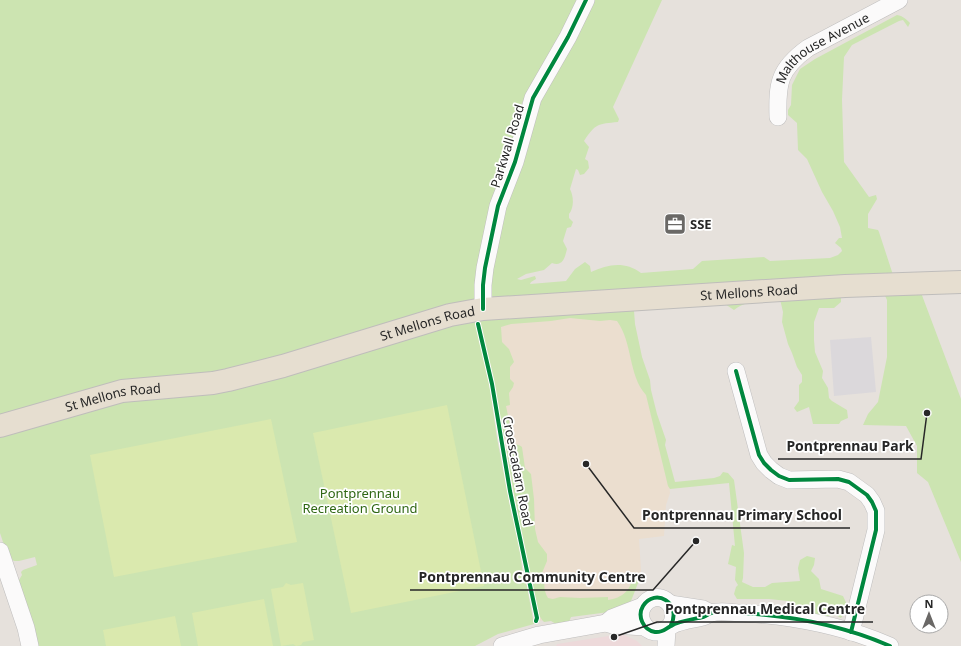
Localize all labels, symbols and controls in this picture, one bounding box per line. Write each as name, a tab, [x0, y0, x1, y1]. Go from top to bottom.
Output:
street label: Malthouse Avenue	[771, 8, 872, 86]
street label: Parkwall Road	[486, 102, 528, 190]
office icon: SSE	[662, 211, 688, 237]
place label: SSE	[690, 215, 712, 233]
street label: St Mellons Road	[700, 280, 798, 304]
street label: St Mellons Road	[378, 302, 476, 345]
street label: St Mellons Road	[63, 379, 162, 416]
street label: Croescadarn Road	[499, 415, 537, 527]
callout: Pontprennau Park	[778, 433, 921, 459]
text: Pontprennau Park	[786, 436, 914, 455]
park label: Pontprennau Recreation Ground	[302, 484, 418, 517]
callout: Pontprennau Primary School	[634, 502, 850, 528]
text: Pontprennau Primary School	[642, 505, 842, 524]
callout: Pontprennau Community Centre	[410, 564, 653, 590]
text: Pontprennau Community Centre	[418, 567, 646, 586]
north arrow	[909, 594, 949, 634]
callout: Pontprennau Medical Centre	[657, 596, 873, 622]
text: N	[925, 596, 933, 611]
text: Pontprennau Medical Centre	[665, 599, 865, 618]

